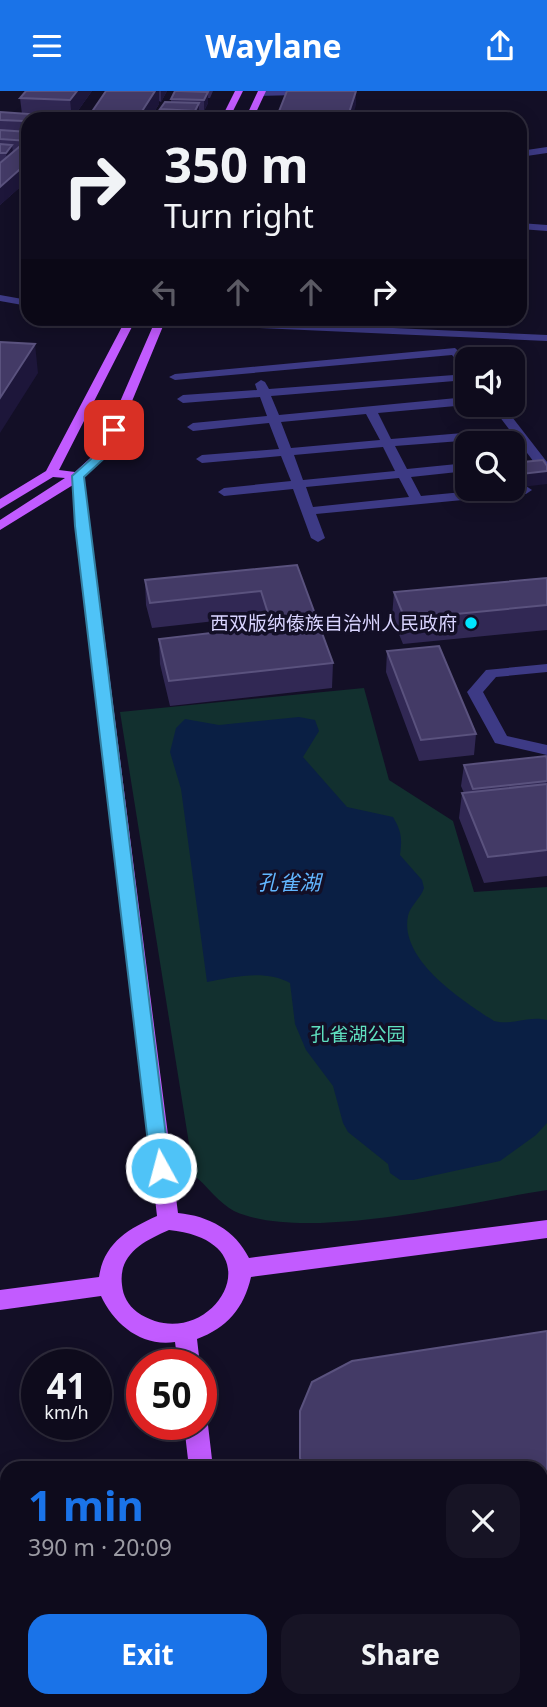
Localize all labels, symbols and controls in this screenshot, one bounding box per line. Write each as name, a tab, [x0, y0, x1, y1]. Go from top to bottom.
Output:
text: Waylane	[205, 24, 342, 67]
icon: menu	[28, 27, 66, 65]
icon: share	[481, 27, 519, 65]
text: 350 m	[164, 131, 309, 197]
icon: right	[49, 140, 140, 231]
text: Turn right	[164, 194, 314, 237]
icon: left	[146, 273, 184, 311]
icon: ahead	[219, 273, 257, 311]
icon: ahead	[292, 273, 330, 311]
icon: right	[365, 273, 403, 311]
map controls	[455, 347, 525, 501]
button: sound	[455, 347, 525, 417]
pin	[84, 400, 144, 460]
icon: arrive	[95, 411, 133, 449]
button: search	[455, 431, 525, 501]
place label: 西双版纳傣族自治州人民政府	[210, 610, 457, 636]
marker: 西双版纳傣族自治州人民政府	[463, 615, 479, 631]
water label: 孔雀湖	[258, 868, 323, 896]
park label: 孔雀湖公园	[310, 1021, 406, 1047]
position arrow	[124, 1131, 198, 1205]
speed limit sign: 50	[126, 1349, 217, 1440]
text: 41	[46, 1362, 87, 1409]
text: km/h	[44, 1400, 89, 1424]
text: 1 min	[28, 1476, 144, 1533]
button: close	[446, 1484, 520, 1558]
text: 390 m · 20:09	[28, 1531, 172, 1563]
button: Exit	[28, 1614, 267, 1694]
button: Share	[281, 1614, 520, 1694]

